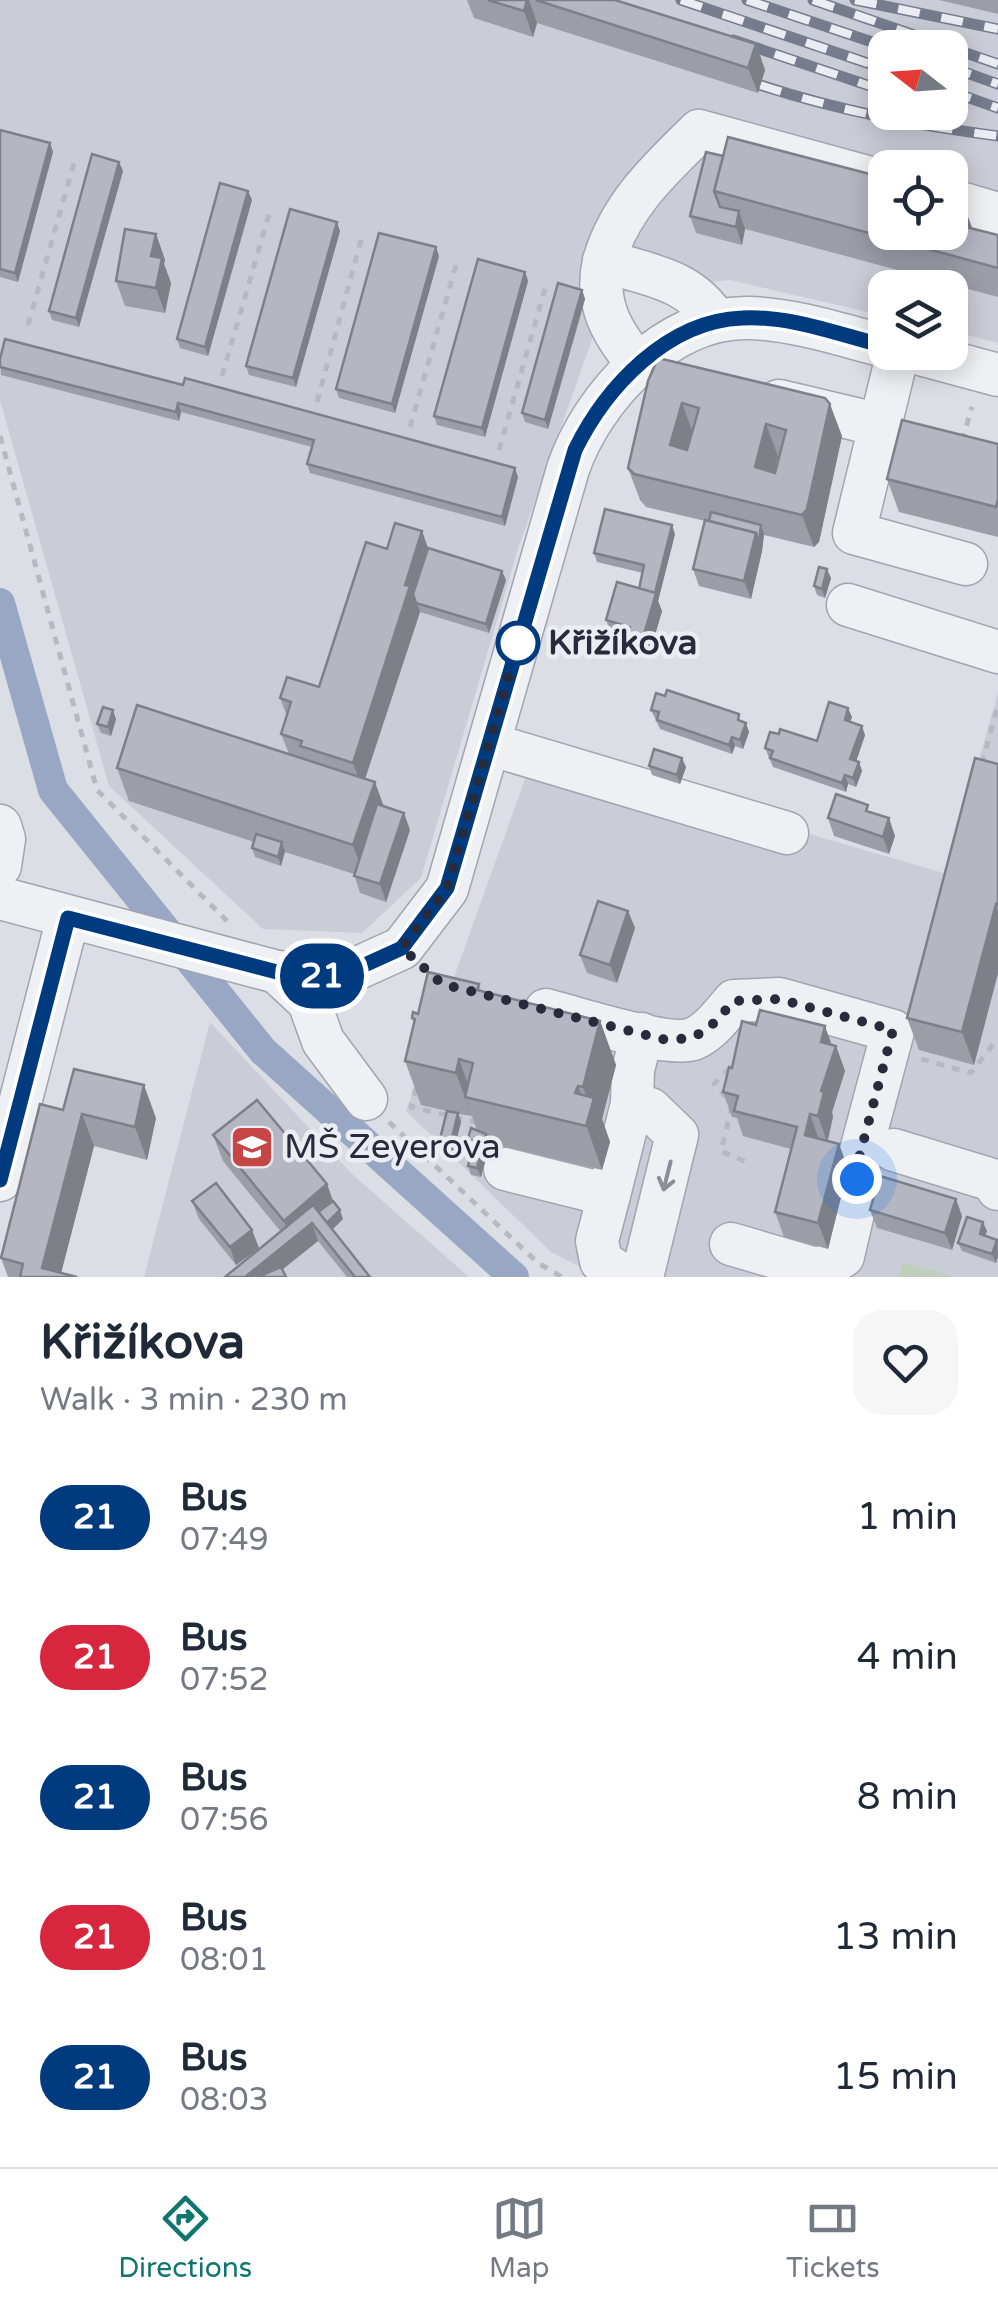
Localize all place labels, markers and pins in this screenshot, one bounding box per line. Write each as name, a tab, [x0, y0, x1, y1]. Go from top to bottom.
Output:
marker: Křižíkova	[497, 622, 539, 664]
place label: Křižíkova	[548, 622, 698, 664]
school or university icon: MŠ Zeyerova	[229, 1124, 275, 1170]
place label: MŠ Zeyerova	[284, 1126, 501, 1168]

